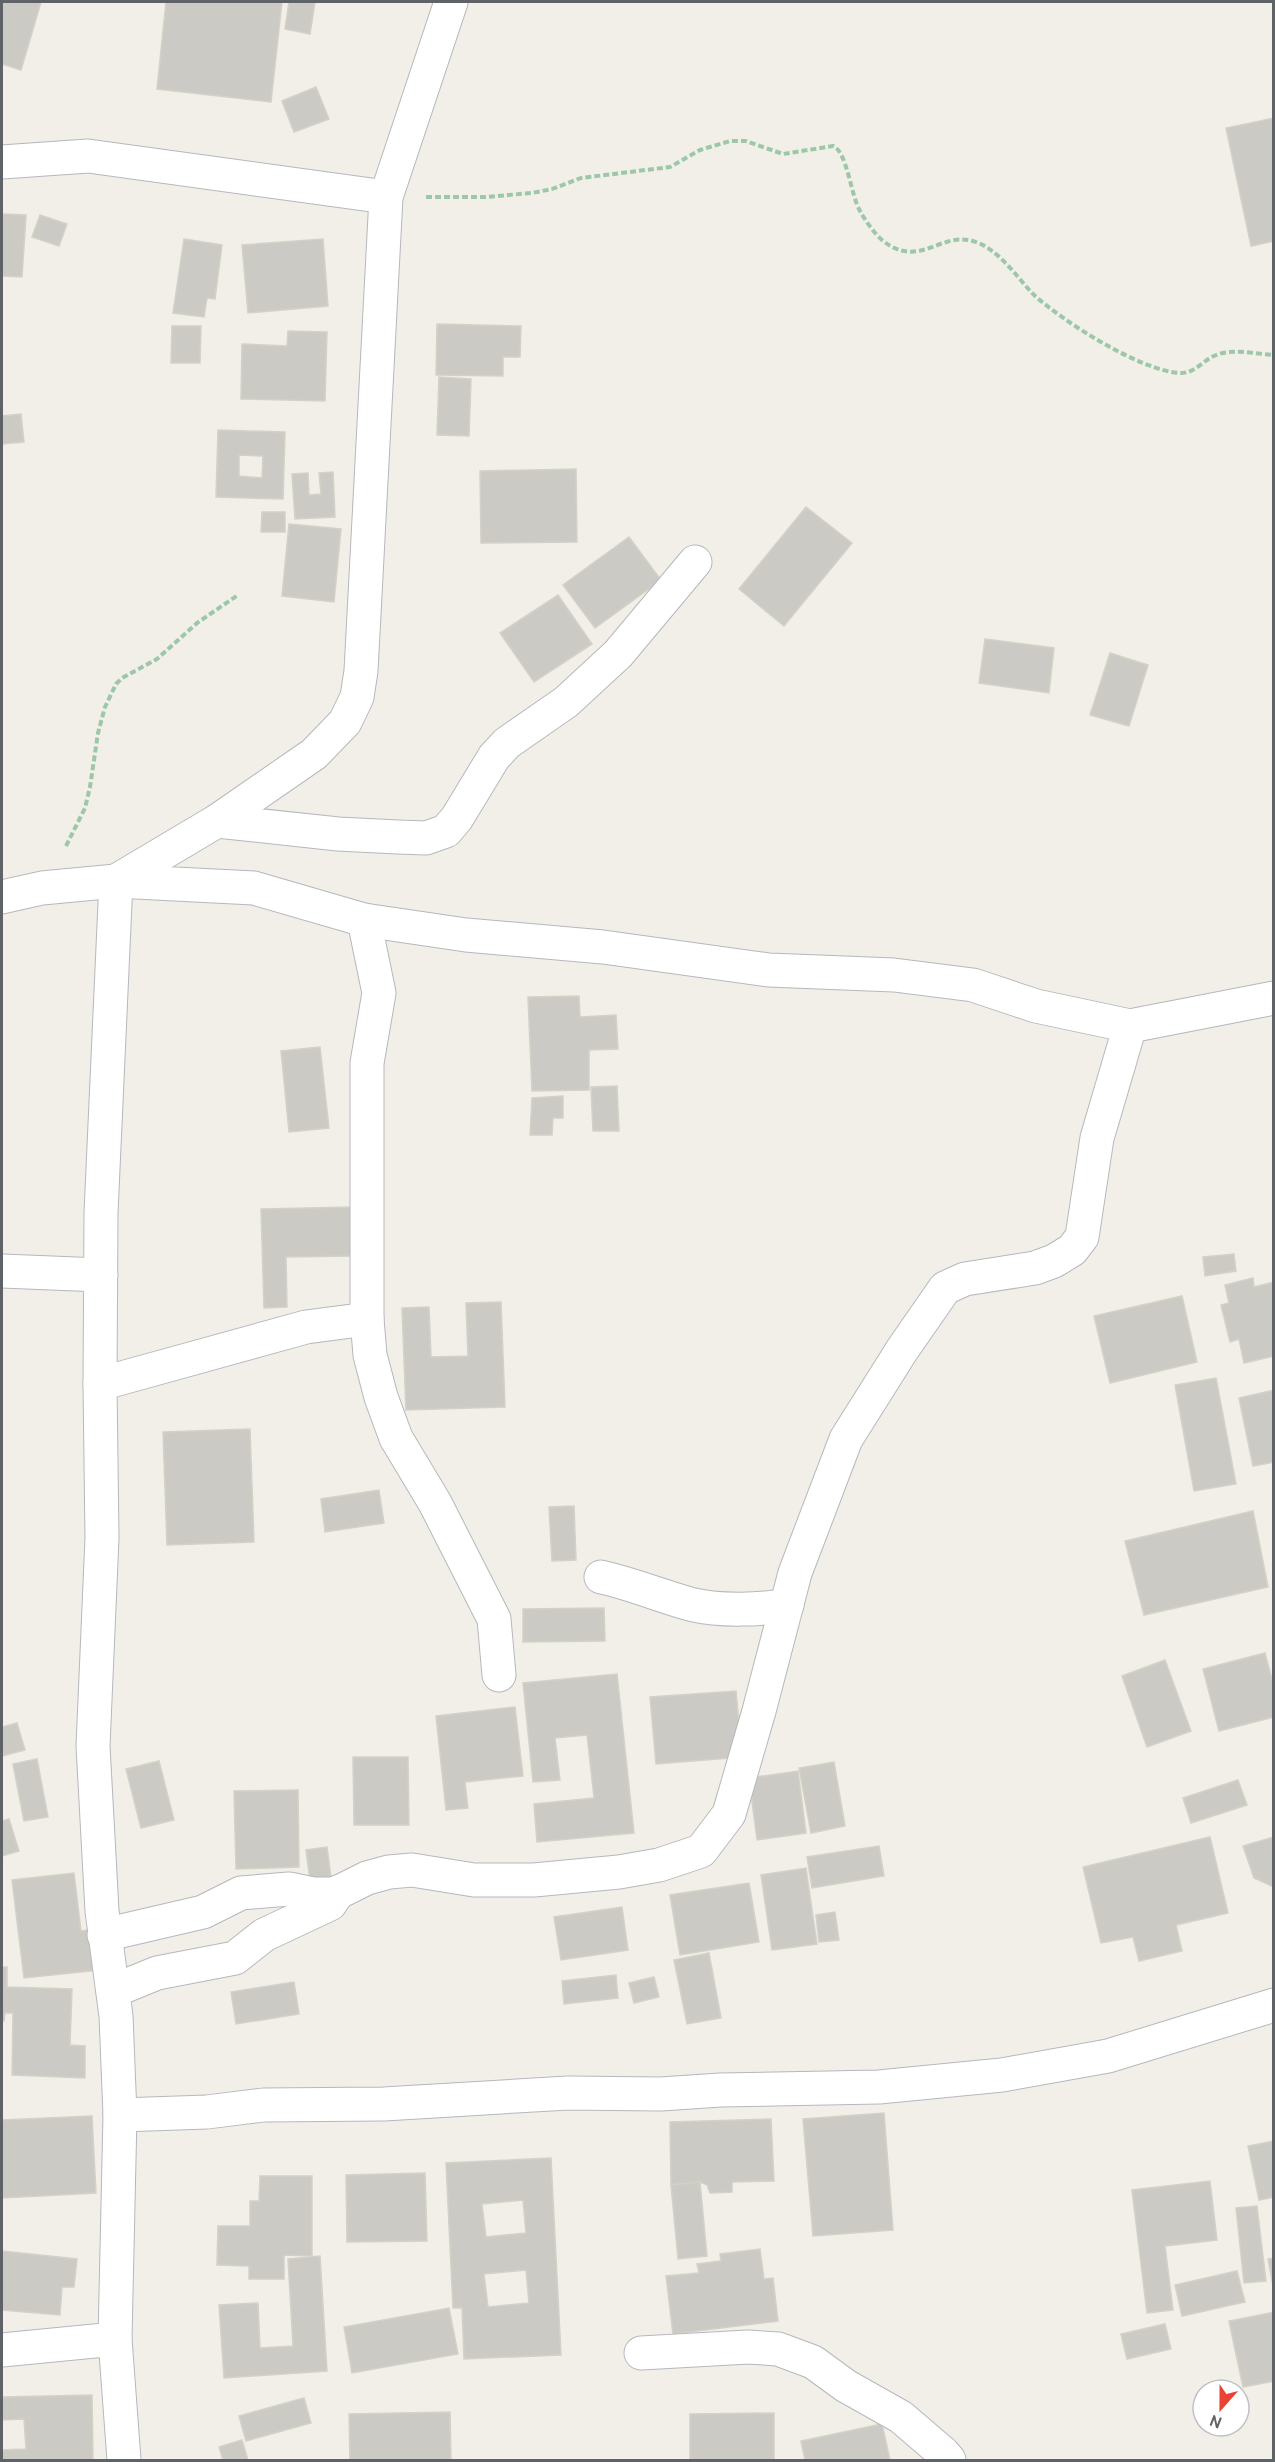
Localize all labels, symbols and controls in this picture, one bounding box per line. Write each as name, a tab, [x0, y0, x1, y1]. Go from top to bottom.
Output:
north arrow	[1191, 2378, 1251, 2438]
text: N	[1207, 2411, 1224, 2432]

